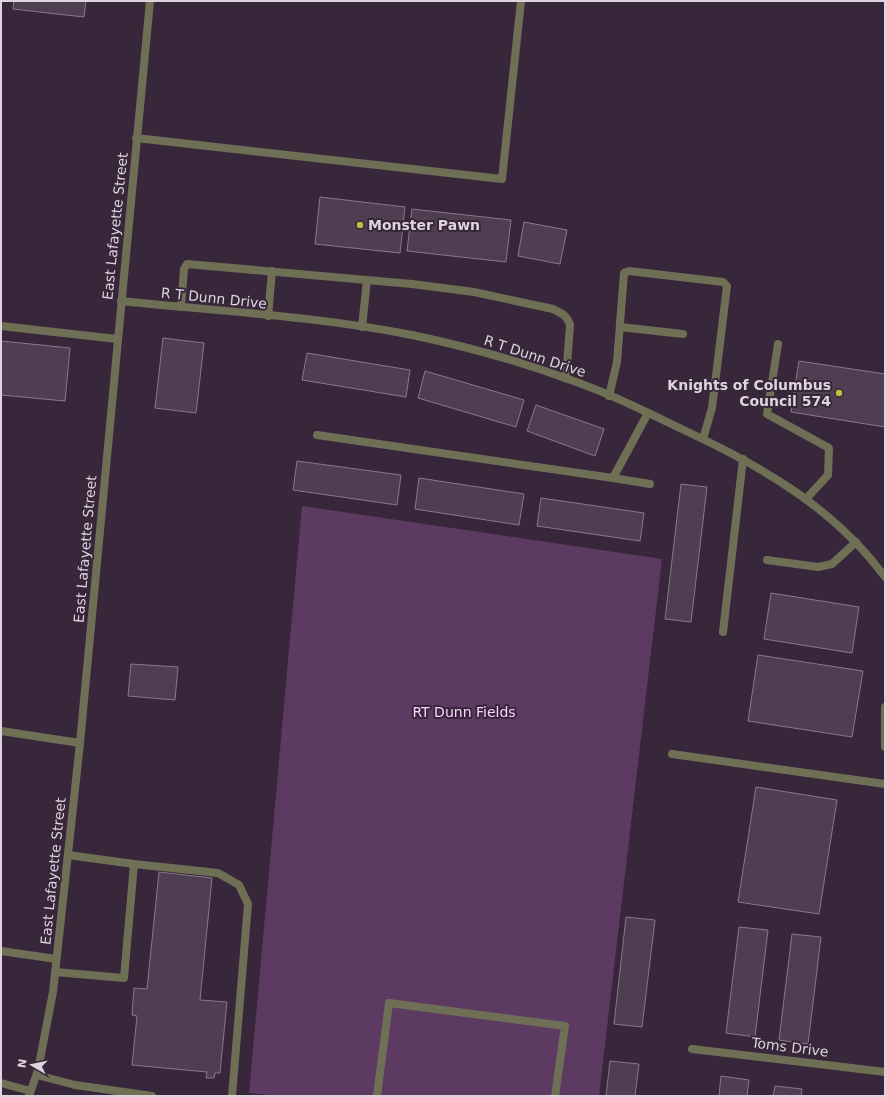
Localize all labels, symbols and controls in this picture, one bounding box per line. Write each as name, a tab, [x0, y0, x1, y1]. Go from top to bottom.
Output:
street label: East Lafayette Street	[99, 151, 131, 300]
place label: Monster Pawn	[368, 217, 480, 233]
marker: Monster Pawn	[355, 220, 365, 230]
street label: R T Dunn Drive	[160, 284, 268, 312]
street label: R T Dunn Drive	[482, 332, 588, 380]
place label: Knights of Columbus Council 574	[667, 377, 831, 409]
marker: Knights of Columbus Council 574	[834, 388, 844, 398]
street label: East Lafayette Street	[71, 474, 99, 623]
park label: RT Dunn Fields	[412, 704, 516, 720]
street label: East Lafayette Street	[37, 796, 69, 945]
street label: Toms Drive	[750, 1034, 829, 1060]
north arrow	[12, 1045, 52, 1085]
text: N	[15, 1058, 30, 1069]

